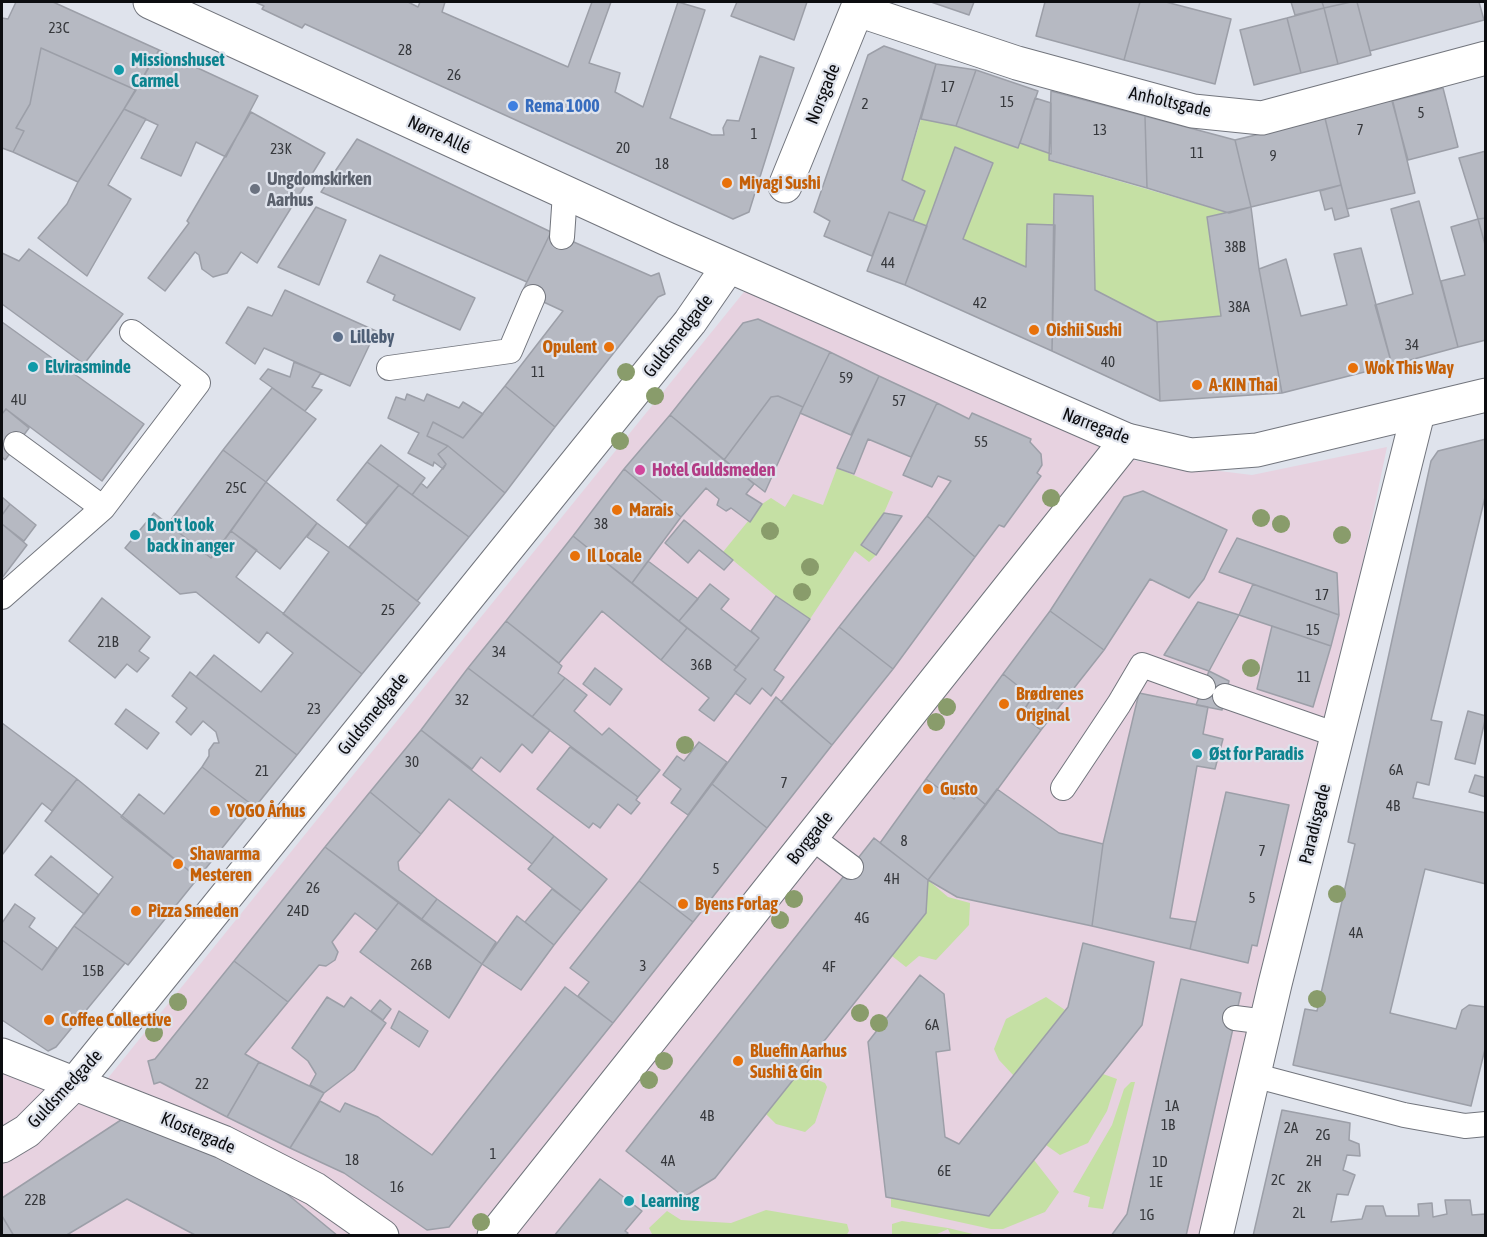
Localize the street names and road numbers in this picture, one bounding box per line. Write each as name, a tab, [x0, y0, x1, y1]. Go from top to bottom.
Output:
street label: Norsgade	[801, 61, 845, 127]
street label: Anholtsgade	[1127, 82, 1213, 122]
street label: Nørre Allé	[404, 111, 474, 159]
street label: Guldsmedgade	[639, 290, 717, 382]
street label: Nørregade	[1059, 403, 1133, 449]
street label: Guldsmedgade	[333, 668, 413, 760]
street label: Paradisgade	[1295, 782, 1335, 866]
street label: Borggade	[783, 807, 837, 869]
street label: Guldsmedgade	[23, 1045, 107, 1133]
street label: Klostergade	[158, 1108, 238, 1158]

